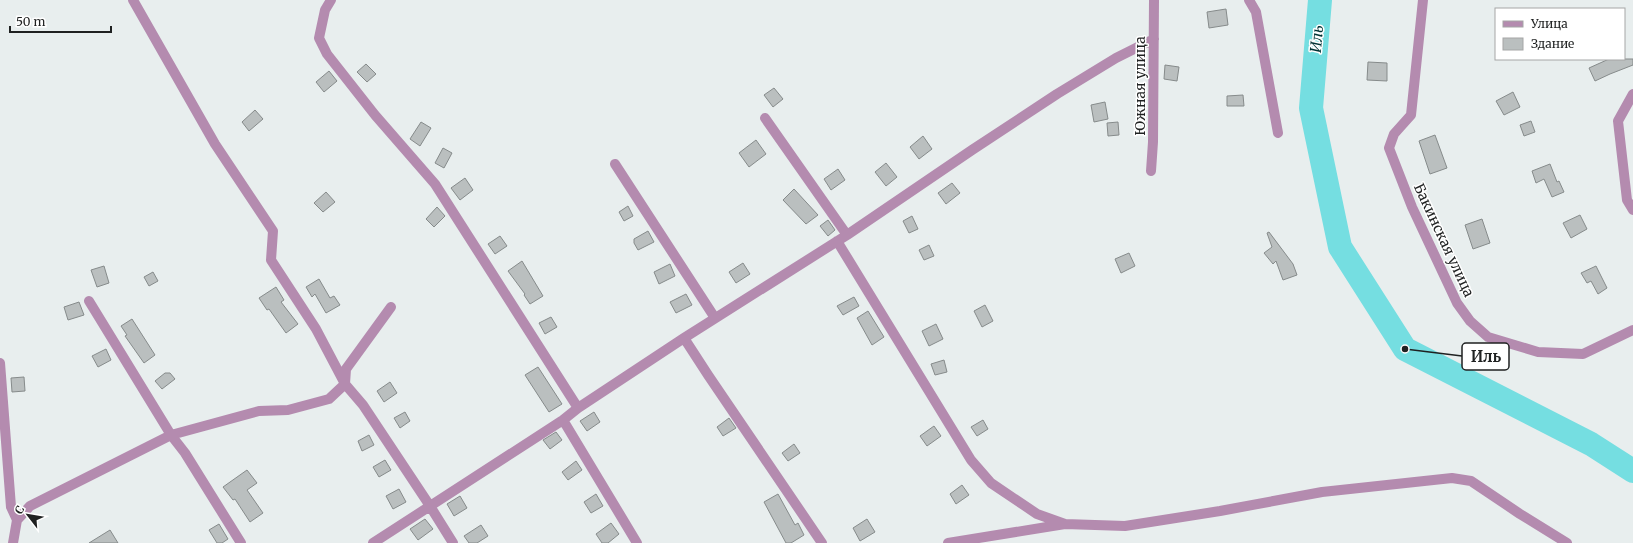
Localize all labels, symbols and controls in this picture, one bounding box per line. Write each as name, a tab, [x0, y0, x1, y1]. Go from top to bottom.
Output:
scale bar	[10, 8, 111, 34]
legend	[1495, 8, 1625, 60]
text: 50 m	[16, 14, 45, 29]
text: Улица	[1530, 16, 1568, 31]
water label: Иль	[1306, 24, 1327, 54]
street label: Южная улица	[1131, 36, 1149, 136]
text: Здание	[1531, 36, 1574, 51]
street label: Бакинская улица	[1410, 180, 1478, 300]
callout: Иль	[1462, 343, 1509, 370]
text: Иль	[1471, 347, 1502, 366]
north arrow	[8, 495, 48, 535]
text: С	[12, 503, 27, 517]

